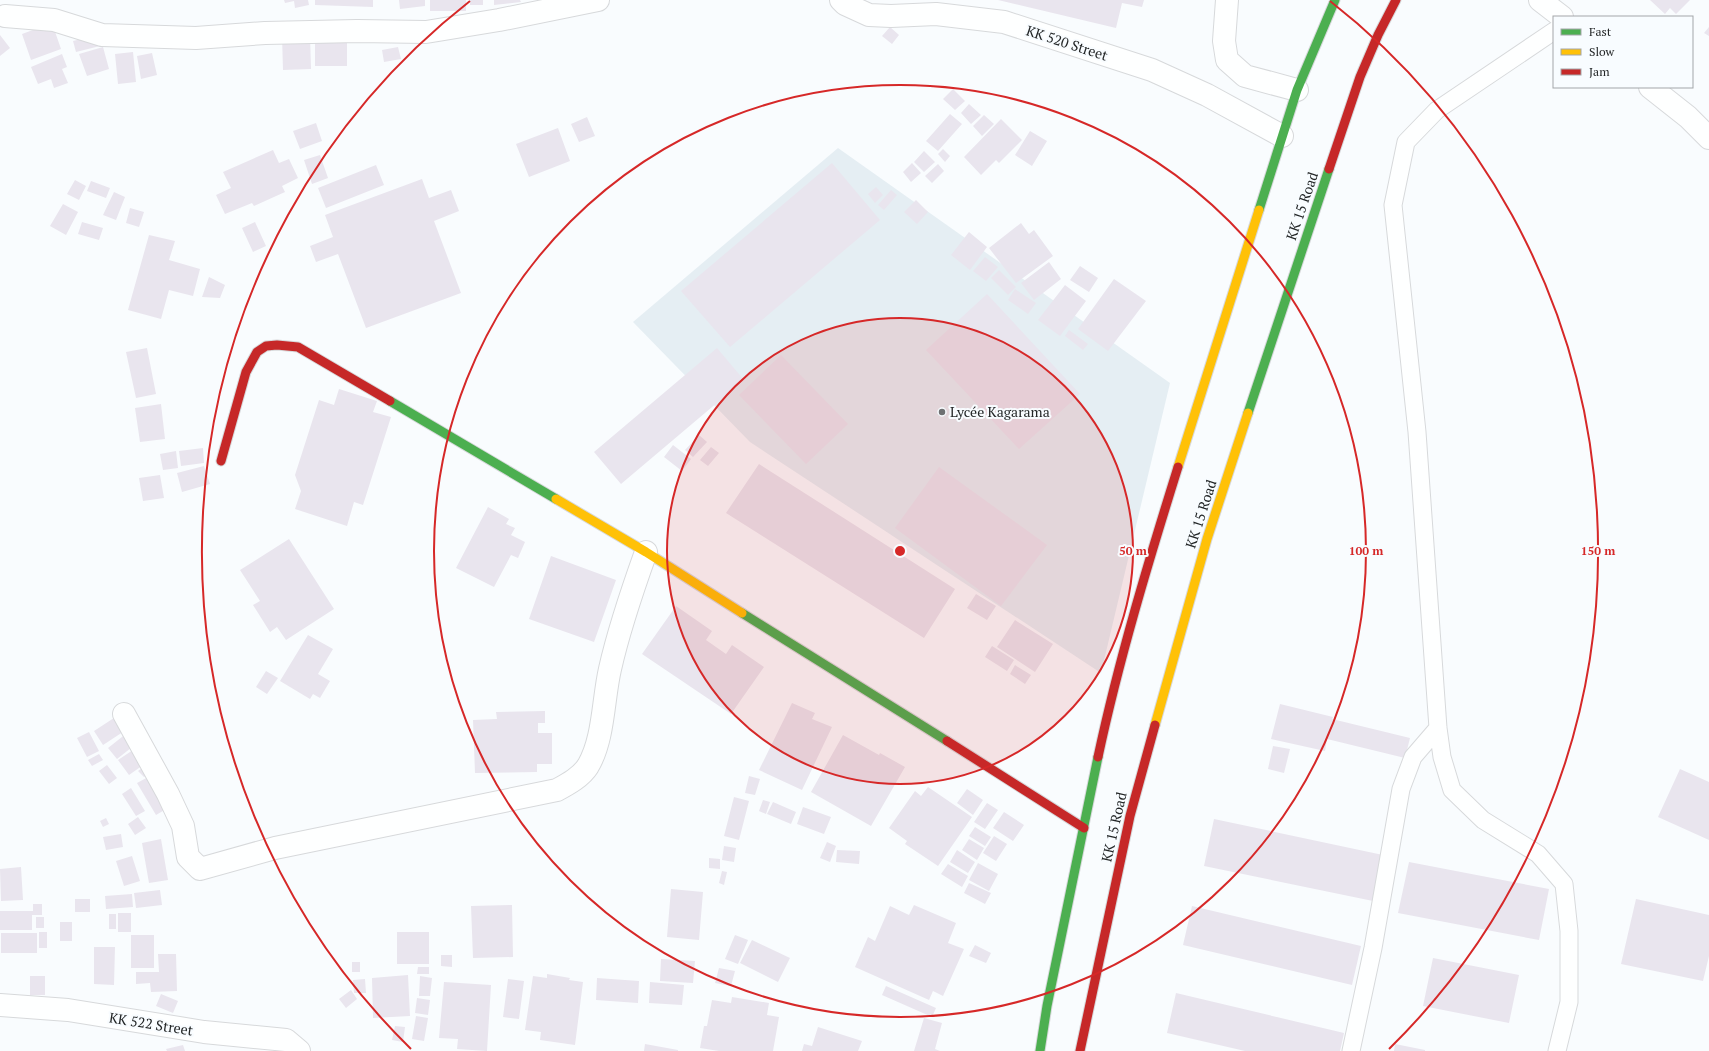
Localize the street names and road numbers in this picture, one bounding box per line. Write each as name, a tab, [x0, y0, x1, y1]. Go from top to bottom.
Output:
street label: KK 520 Street	[1024, 20, 1111, 65]
street label: KK 15 Road	[1281, 169, 1322, 243]
street label: KK 15 Road	[1181, 477, 1221, 551]
street label: KK 15 Road	[1096, 790, 1131, 864]
street label: KK 522 Street	[108, 1008, 195, 1040]

